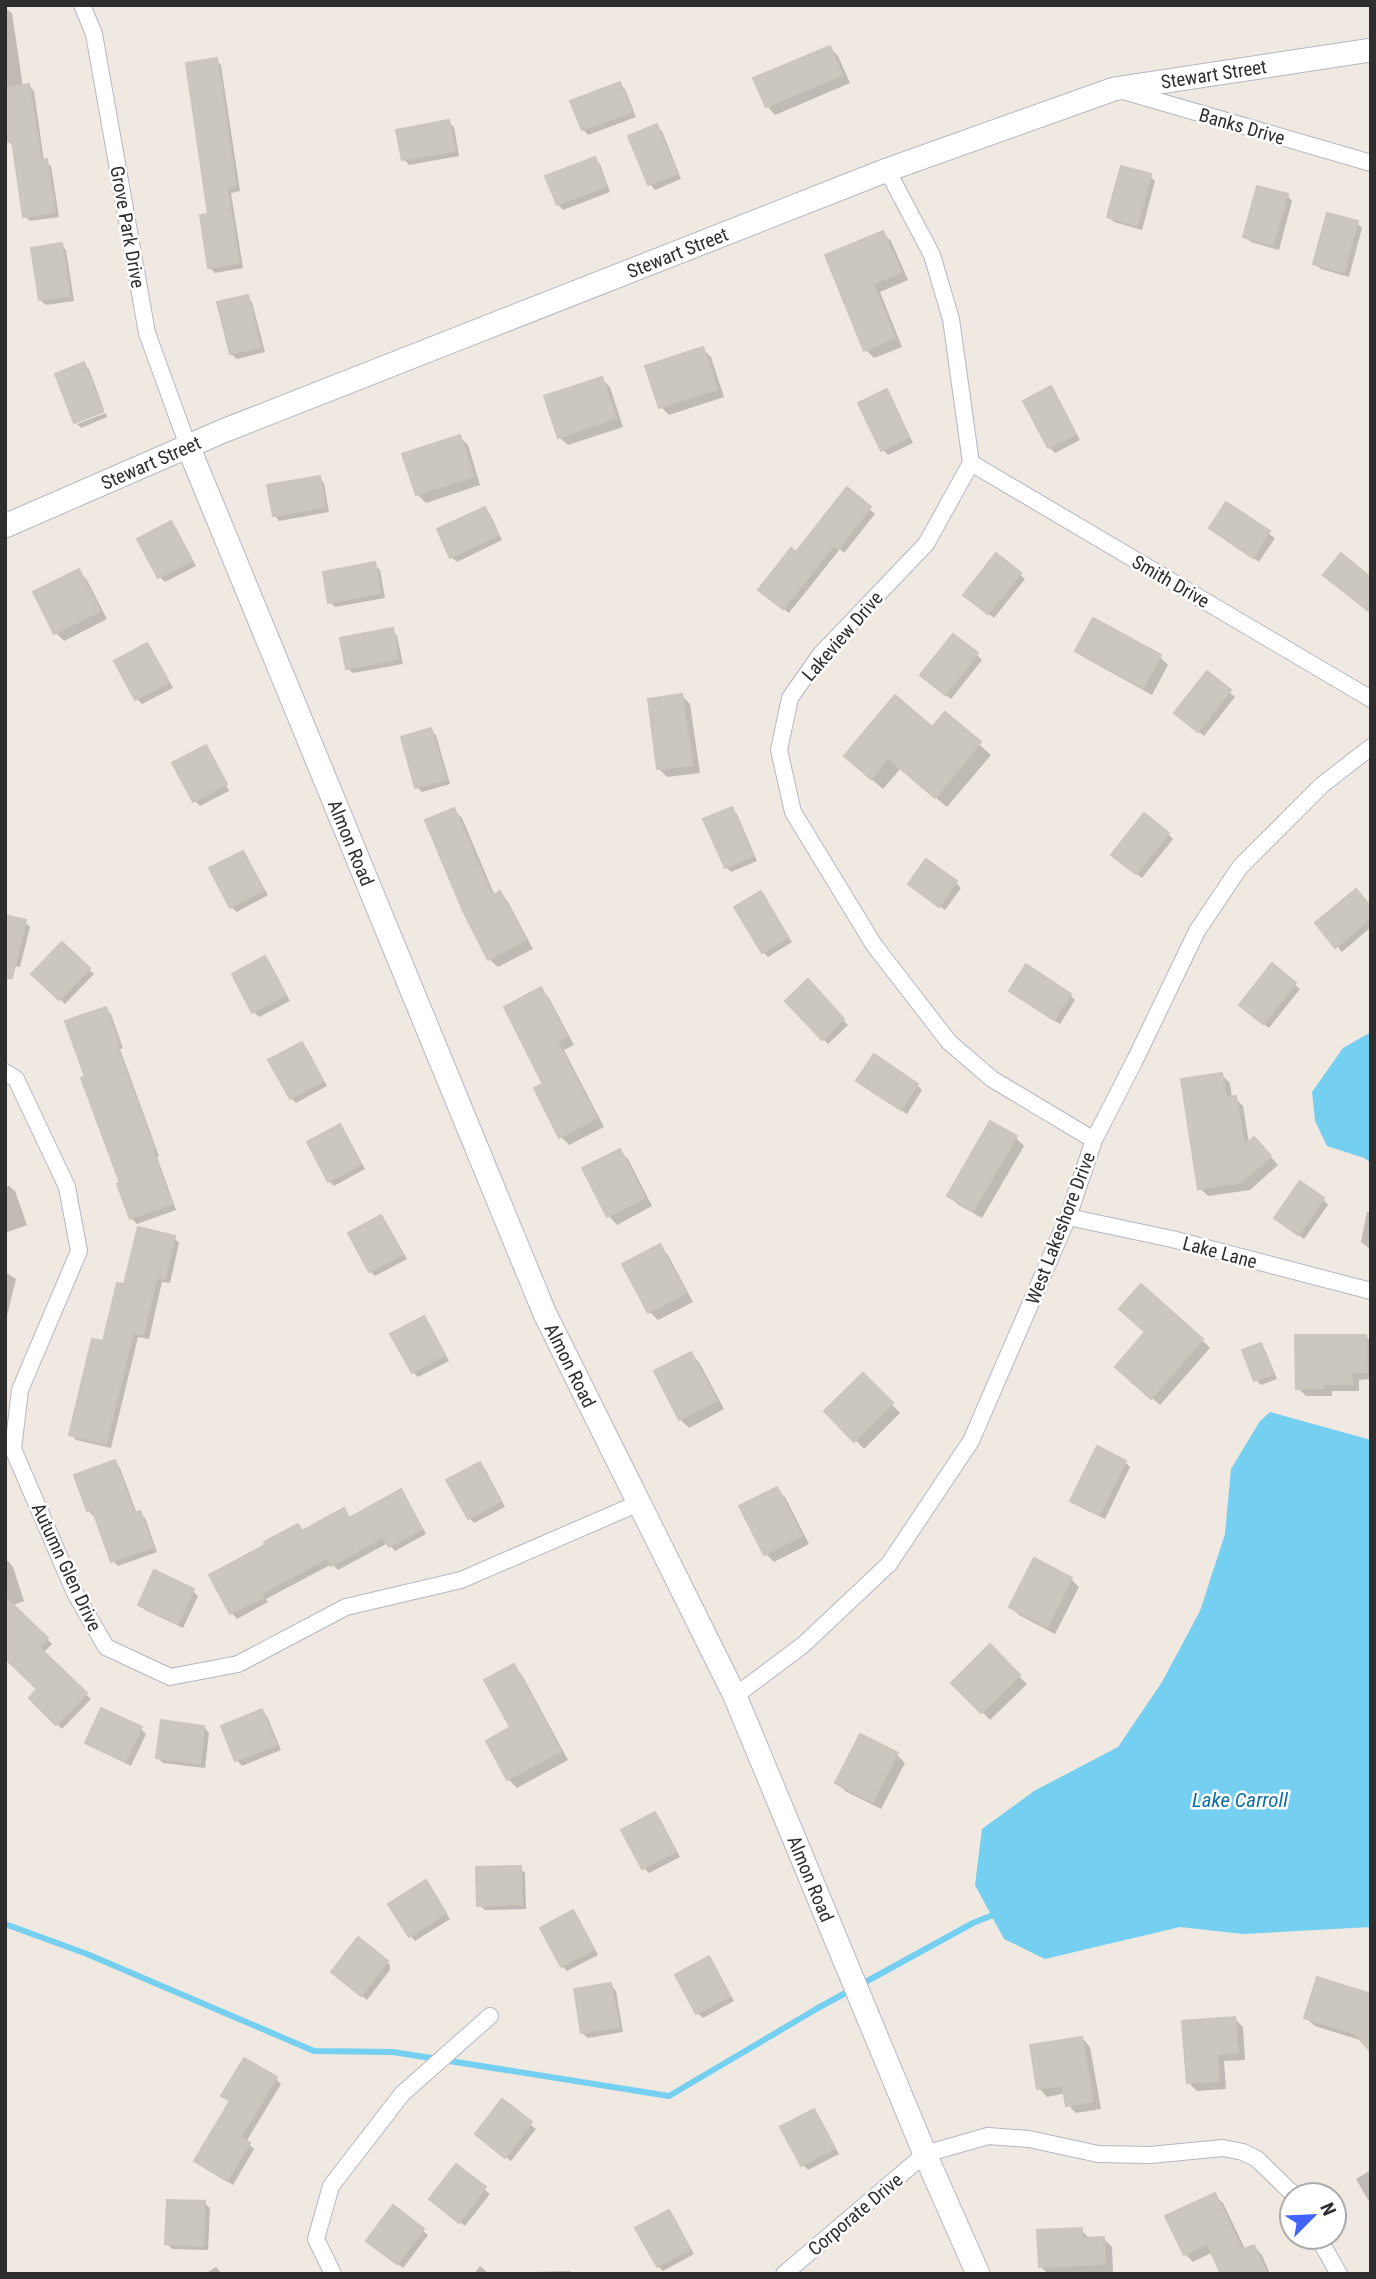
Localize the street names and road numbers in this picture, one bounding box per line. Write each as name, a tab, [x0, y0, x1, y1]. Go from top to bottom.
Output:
street label: Stewart Street	[1159, 55, 1268, 94]
street label: Banks Drive	[1196, 103, 1288, 150]
street label: Grove Park Drive	[105, 164, 150, 290]
street label: Stewart Street	[624, 223, 731, 283]
street label: Stewart Street	[97, 431, 204, 495]
street label: Smith Drive	[1128, 550, 1214, 613]
street label: Lakeview Drive	[797, 587, 888, 686]
street label: Almon Road	[323, 797, 379, 889]
street label: West Lakeshore Drive	[1021, 1149, 1100, 1308]
street label: Lake Lane	[1180, 1232, 1260, 1273]
street label: Almon Road	[540, 1320, 601, 1412]
street label: Autumn Glen Drive	[27, 1500, 106, 1635]
street label: Almon Road	[782, 1832, 838, 1925]
street label: Corporate Drive	[803, 2168, 907, 2261]

